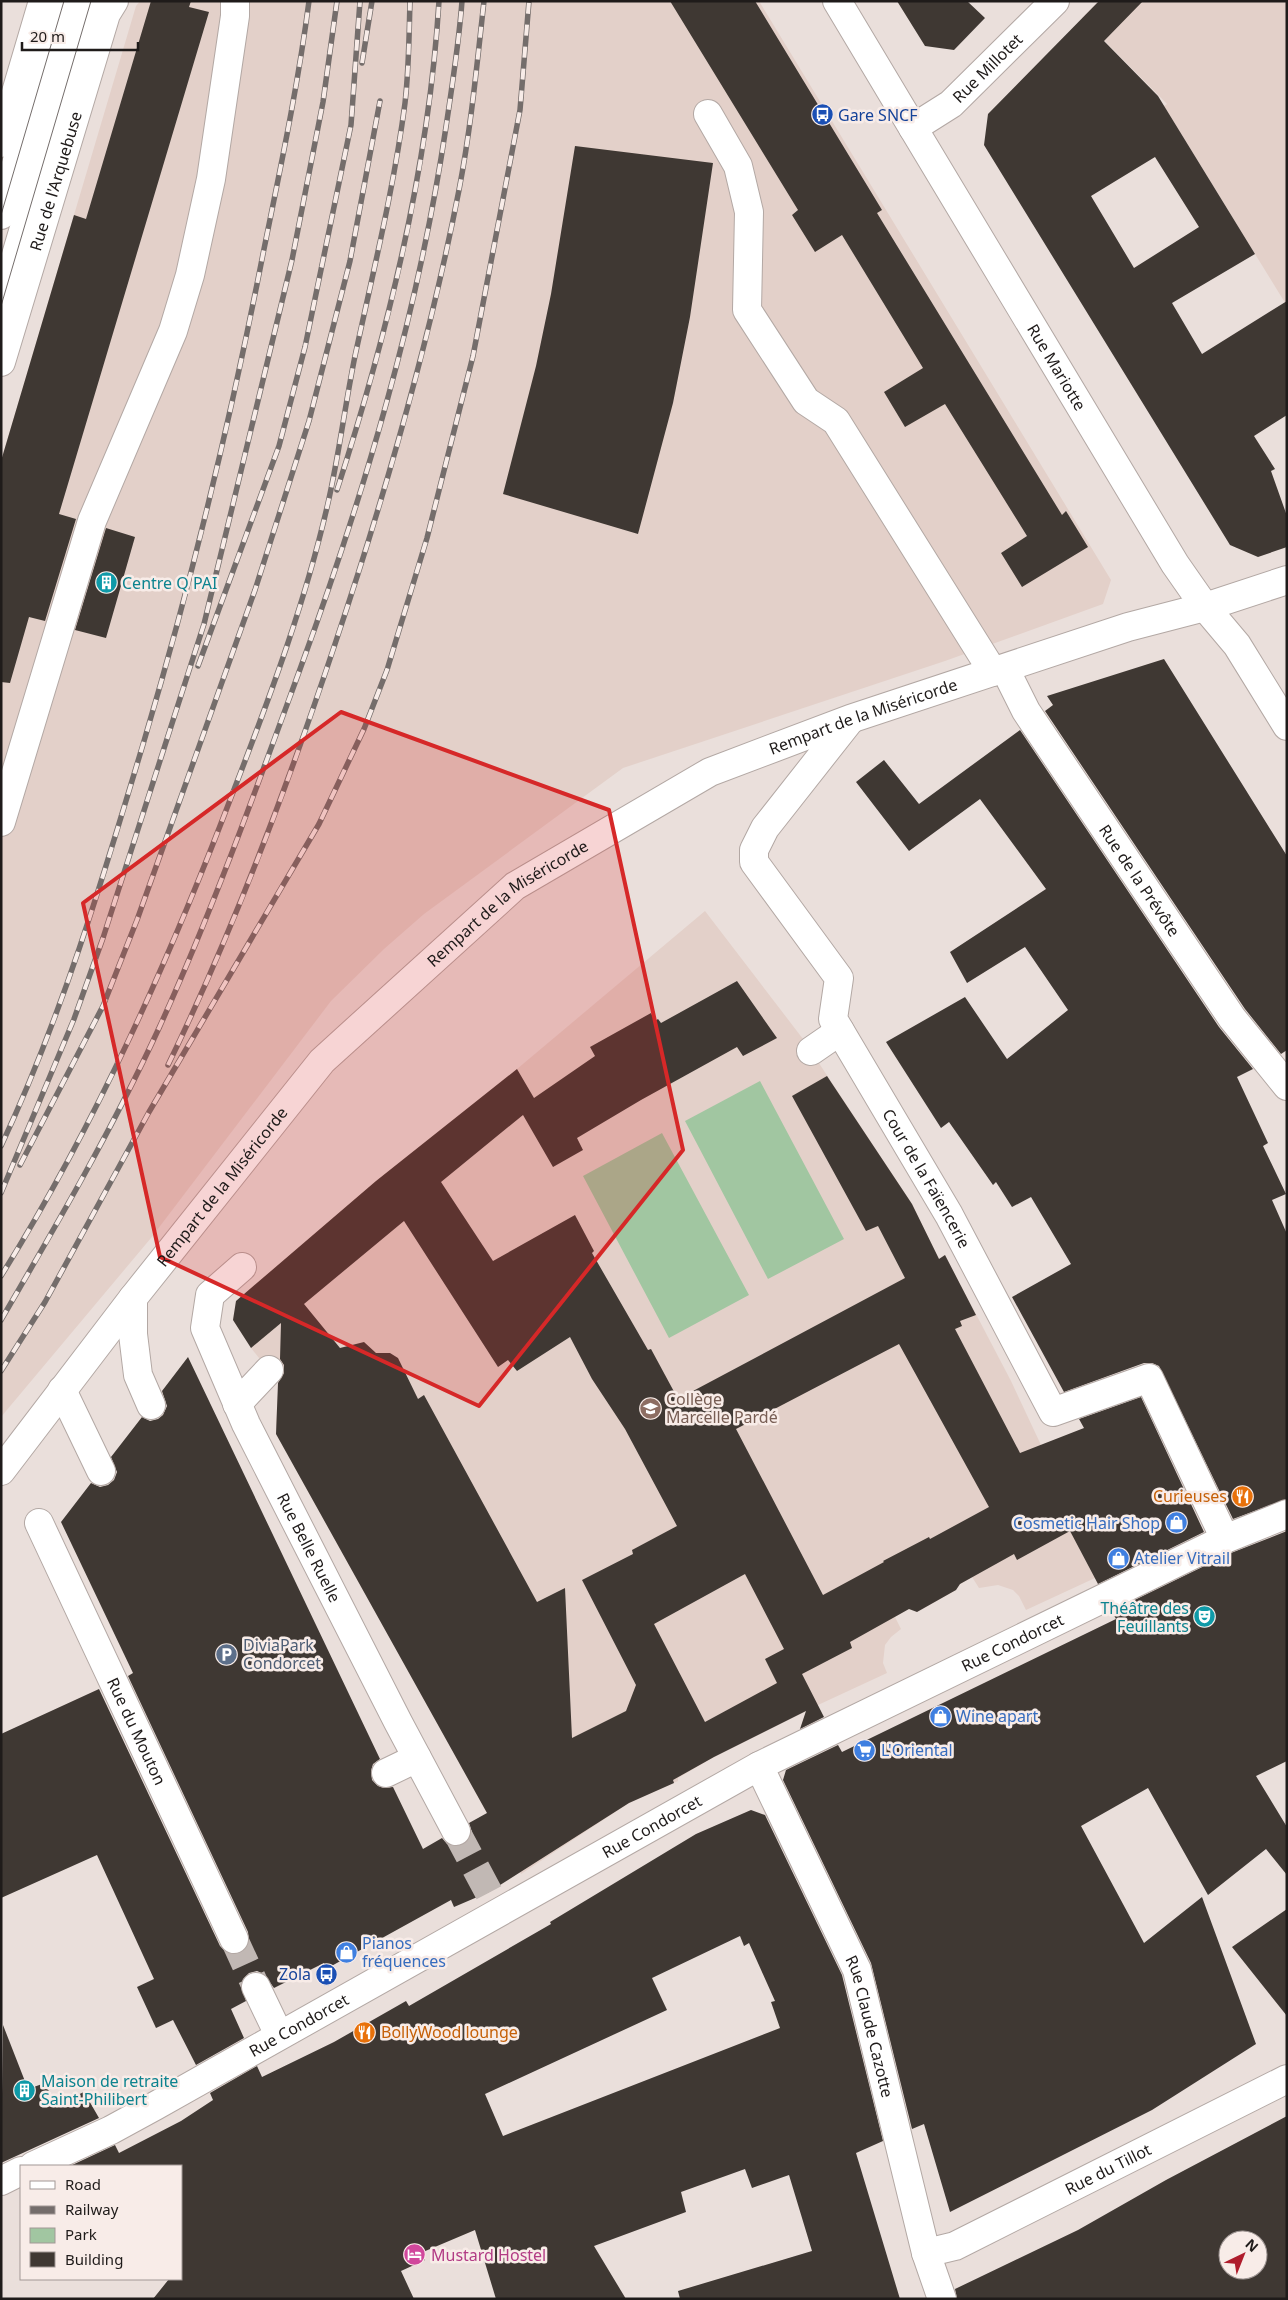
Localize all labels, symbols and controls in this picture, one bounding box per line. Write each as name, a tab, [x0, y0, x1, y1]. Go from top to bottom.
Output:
scale bar	[22, 20, 139, 52]
text: 20 m	[30, 26, 65, 46]
street label: Rue Millotet	[947, 28, 1027, 108]
bus stop icon: Gare SNCF	[810, 103, 834, 127]
place label: Gare SNCF	[838, 104, 917, 126]
street label: Rue de l'Arquebuse	[24, 109, 87, 253]
street label: Rue Mariotte	[1022, 320, 1091, 415]
building icon: Centre Q PAI	[94, 571, 118, 595]
place label: Centre Q PAI	[122, 572, 217, 594]
street label: Rempart de la Miséricorde	[766, 673, 960, 760]
street label: Rue de la Prévôte	[1094, 820, 1185, 941]
street label: Rempart de la Miséricorde	[422, 835, 592, 972]
street label: Rempart de la Miséricorde	[151, 1102, 292, 1271]
street label: Cour de la Faïencerie	[877, 1105, 975, 1252]
place label: Collège Marcelle Pardé	[666, 1388, 778, 1428]
school or university icon: Collège Marcelle Pardé	[638, 1396, 662, 1420]
restaurant icon: Curieuses	[1231, 1484, 1255, 1508]
place label: Curieuses	[1153, 1485, 1227, 1507]
street label: Rue Belle Ruelle	[272, 1489, 346, 1606]
shop icon: Cosmetic Hair Shop	[1164, 1511, 1188, 1535]
place label: Cosmetic Hair Shop	[1013, 1512, 1160, 1534]
shop icon: Atelier Vitrail	[1106, 1546, 1130, 1570]
place label: Atelier Vitrail	[1134, 1547, 1230, 1569]
place label: Théâtre des Feuillants	[1100, 1597, 1189, 1637]
theatre icon: Théâtre des Feuillants	[1193, 1605, 1217, 1629]
street label: Rue Condorcet	[958, 1608, 1067, 1677]
place label: DiviaPark Condorcet	[243, 1634, 321, 1674]
parking icon: DiviaPark Condorcet	[215, 1642, 239, 1666]
street label: Rue du Mouton	[102, 1674, 171, 1789]
shop icon: Wine apart	[928, 1704, 952, 1728]
place label: Wine apart	[956, 1705, 1038, 1727]
supermarket icon: L'Oriental	[853, 1738, 877, 1762]
place label: L'Oriental	[881, 1739, 953, 1761]
street label: Rue Condorcet	[598, 1789, 706, 1863]
place label: Pianos fréquences	[362, 1932, 446, 1972]
shop icon: Pianos fréquences	[334, 1940, 358, 1964]
street label: Rue Claude Cazotte	[840, 1951, 899, 2100]
bus stop icon: Zola	[315, 1962, 339, 1986]
place label: Zola	[279, 1963, 311, 1985]
street label: Rue Condorcet	[245, 1988, 353, 2062]
restaurant icon: BollyWood lounge	[353, 2020, 377, 2044]
place label: BollyWood lounge	[381, 2021, 518, 2043]
place label: Maison de retraite Saint-Philibert	[41, 2070, 178, 2110]
building icon: Maison de retraite Saint-Philibert	[13, 2078, 37, 2102]
street label: Rue du Tillot	[1061, 2138, 1155, 2200]
legend	[20, 2165, 182, 2280]
text: Road	[65, 2174, 101, 2194]
text: Railway	[65, 2199, 119, 2219]
text: Park	[65, 2224, 97, 2244]
north arrow	[1218, 2230, 1268, 2280]
text: N	[1242, 2234, 1263, 2256]
hotel icon: Mustard Hostel	[403, 2243, 427, 2267]
place label: Mustard Hostel	[431, 2244, 546, 2266]
text: Building	[65, 2249, 123, 2269]

